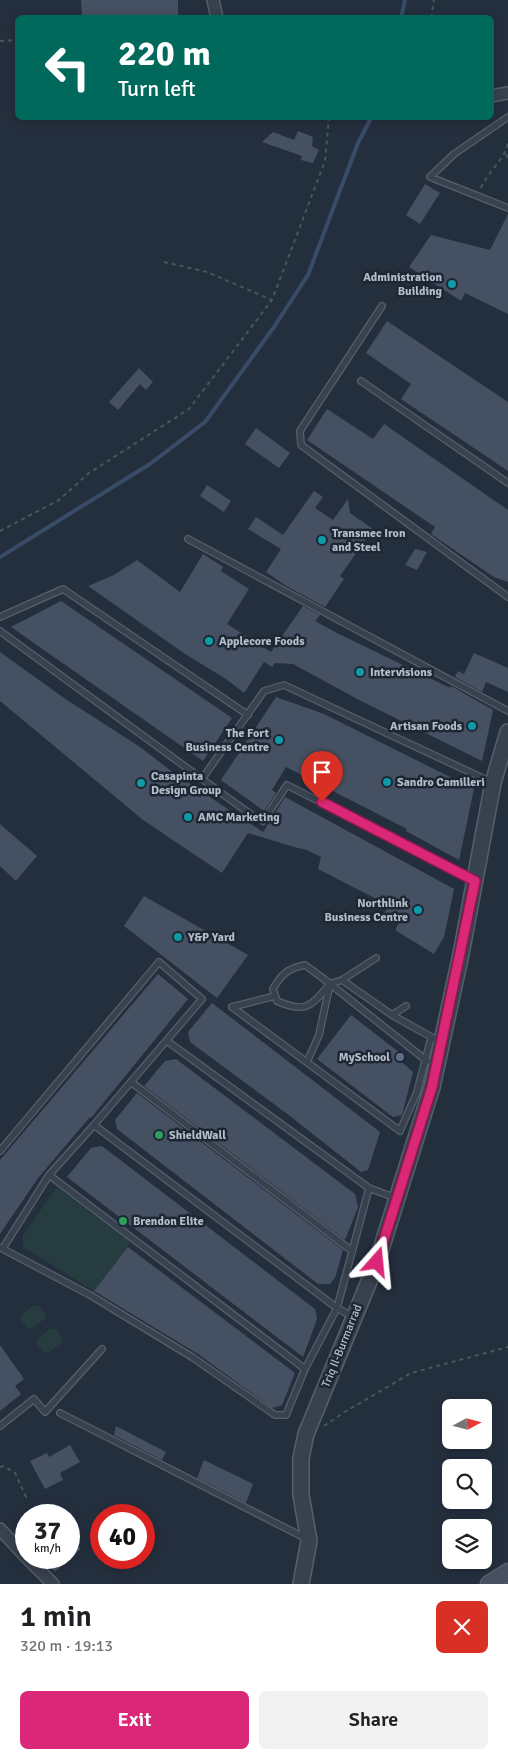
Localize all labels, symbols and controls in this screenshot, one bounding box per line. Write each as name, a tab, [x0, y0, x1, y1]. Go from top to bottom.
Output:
text: 220 m	[118, 32, 211, 75]
icon: left	[35, 35, 100, 100]
text: Turn left	[118, 75, 196, 102]
place label: Administration Building	[363, 270, 443, 299]
marker: Administration Building	[446, 278, 458, 290]
place label: Transmec Iron and Steel	[332, 526, 406, 555]
marker: Transmec Iron and Steel	[316, 534, 328, 546]
place label: Applecore Foods	[219, 634, 305, 649]
marker: Applecore Foods	[203, 635, 215, 647]
place label: Intervisions	[370, 665, 433, 680]
marker: Intervisions	[354, 666, 366, 678]
place label: Artisan Foods	[390, 719, 463, 734]
marker: Artisan Foods	[466, 720, 478, 732]
place label: The Fort Business Centre	[185, 726, 269, 755]
marker: The Fort Business Centre	[273, 734, 285, 746]
pin	[301, 751, 343, 802]
icon: arrive	[308, 758, 336, 786]
place label: Casapinta Design Group	[151, 769, 222, 798]
place label: Sandro Camilleri	[397, 775, 485, 790]
marker: Sandro Camilleri	[381, 776, 393, 788]
marker: Casapinta Design Group	[135, 777, 147, 789]
place label: AMC Marketing	[198, 810, 280, 825]
marker: AMC Marketing	[182, 811, 194, 823]
place label: Northlink Business Centre	[324, 896, 409, 925]
marker: Northlink Business Centre	[412, 904, 424, 916]
place label: Y&P Yard	[187, 930, 236, 945]
marker: Y&P Yard	[172, 931, 184, 943]
place label: MySchool	[339, 1050, 390, 1065]
marker: MySchool	[394, 1051, 406, 1063]
place label: ShieldWall	[169, 1128, 226, 1143]
marker: ShieldWall	[153, 1129, 165, 1141]
place label: Brendon Elite	[133, 1214, 204, 1229]
marker: Brendon Elite	[117, 1215, 129, 1227]
position arrow	[350, 1235, 402, 1287]
street label: Triq Il-Burmarrad	[318, 1302, 366, 1390]
north arrow	[442, 1399, 492, 1449]
map controls	[442, 1399, 492, 1569]
button: search	[442, 1459, 492, 1509]
speed limit sign: 40	[90, 1504, 155, 1569]
text: 37	[34, 1515, 61, 1546]
button: layers	[442, 1519, 492, 1569]
text: km/h	[34, 1541, 61, 1556]
text: 1 min	[20, 1598, 92, 1635]
button: close	[436, 1601, 488, 1653]
text: 320 m · 19:13	[20, 1636, 113, 1656]
button: Exit	[20, 1691, 249, 1749]
button: Share	[259, 1691, 488, 1749]

